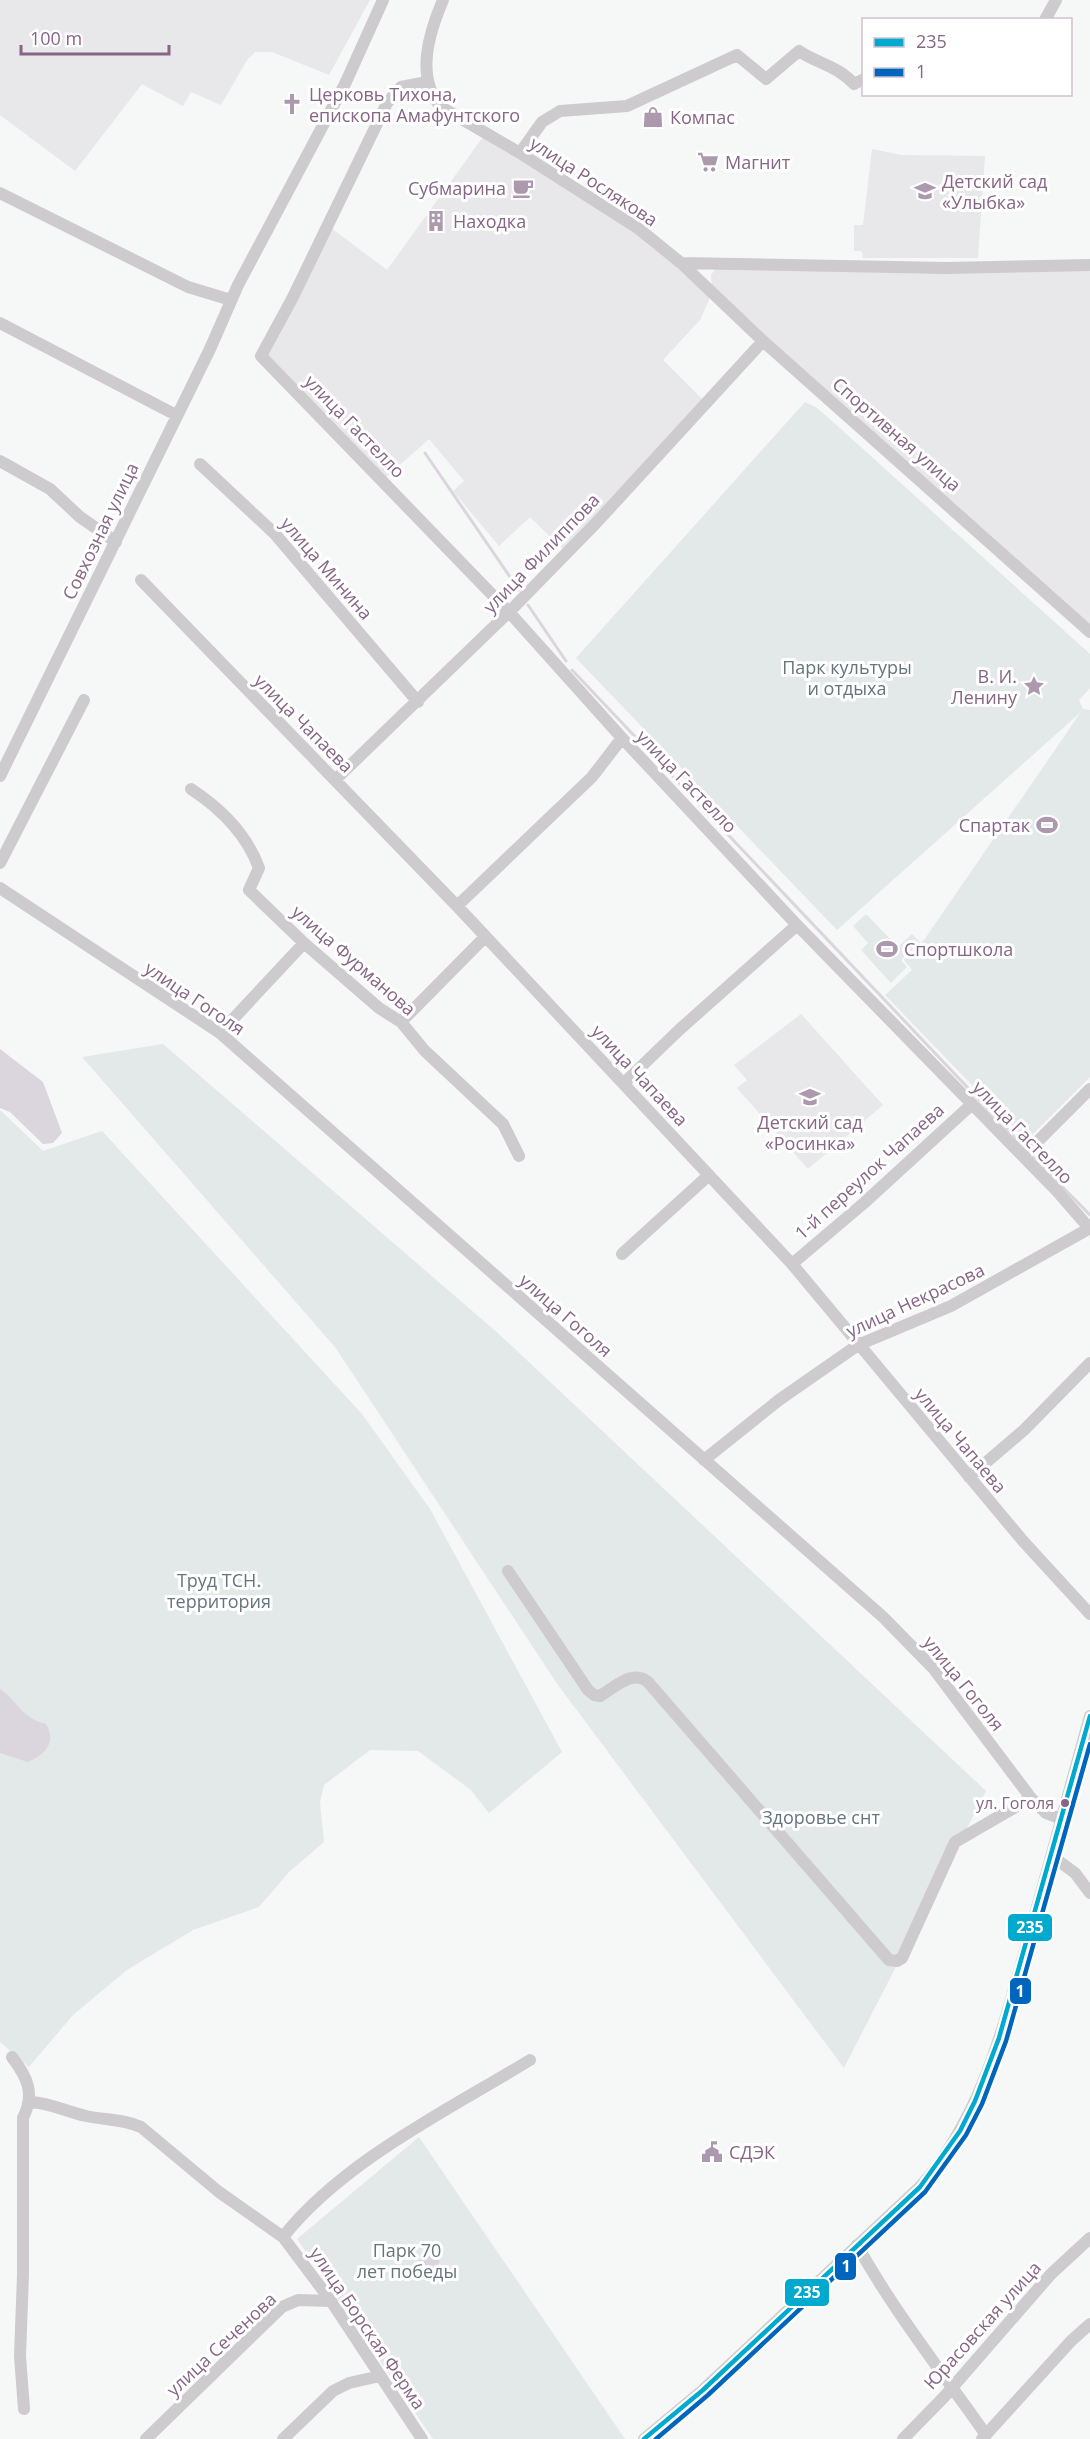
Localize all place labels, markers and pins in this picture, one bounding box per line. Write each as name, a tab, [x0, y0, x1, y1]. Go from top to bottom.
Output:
place label: Церковь Тихона, епископа Амафунтского	[309, 82, 520, 127]
church icon: Церковь Тихона, епископа Амафунтского	[280, 92, 304, 116]
shop icon: Компас	[641, 105, 665, 129]
place label: Компас	[670, 105, 735, 129]
supermarket icon: Магнит	[696, 150, 720, 174]
place label: Магнит	[725, 150, 791, 174]
place label: Детский сад «Улыбка»	[942, 169, 1047, 214]
place label: Субмарина	[408, 176, 506, 200]
cafe icon: Субмарина	[511, 176, 535, 200]
school or university icon: Детский сад «Улыбка»	[913, 179, 937, 203]
building icon: Находка	[424, 209, 448, 233]
place label: Находка	[453, 209, 526, 233]
place label: В. И. Ленину	[951, 664, 1018, 709]
place icon: В. И. Ленину	[1022, 674, 1046, 698]
place label: Спартак	[959, 813, 1031, 837]
sports icon: Спартак	[1035, 813, 1059, 837]
sports icon: Спортшкола	[875, 937, 899, 961]
place label: Спортшкола	[904, 937, 1013, 961]
school or university icon: Детский сад «Росинка»	[798, 1085, 822, 1109]
place label: Детский сад «Росинка»	[757, 1110, 863, 1155]
place label: ул. Гоголя	[976, 1792, 1054, 1814]
marker: ул. Гоголя	[1059, 1797, 1071, 1809]
public building icon: СДЭК	[700, 2140, 724, 2164]
place label: СДЭК	[729, 2140, 775, 2164]

